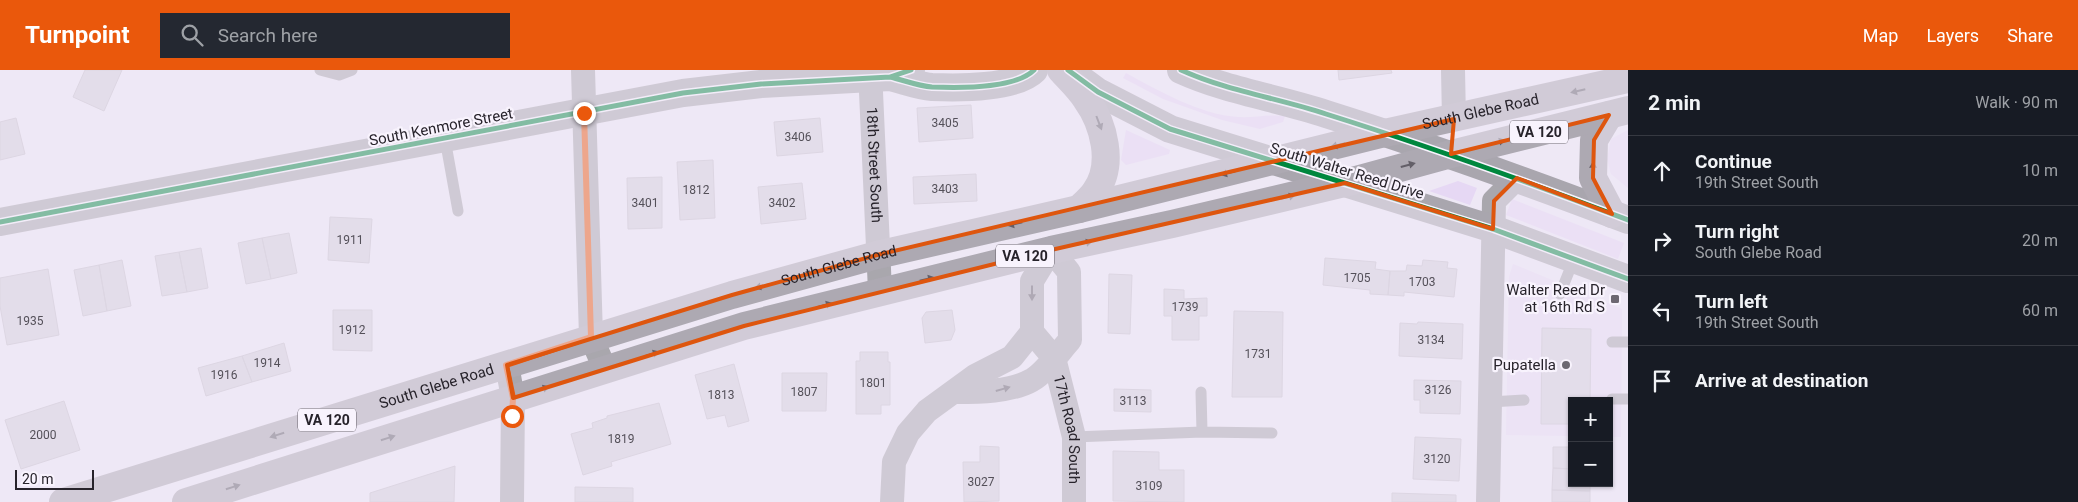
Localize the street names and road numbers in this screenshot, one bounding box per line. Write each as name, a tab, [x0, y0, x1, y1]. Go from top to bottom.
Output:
street label: South Glebe Road	[1420, 90, 1541, 133]
street label: South Kenmore Street	[368, 104, 514, 150]
street label: 18th Street South	[863, 107, 886, 223]
road number: VA 120	[1510, 121, 1568, 144]
street label: South Walter Reed Drive	[1268, 139, 1426, 203]
street label: South Glebe Road	[779, 242, 898, 290]
road number: VA 120	[996, 245, 1054, 268]
street label: South Glebe Road	[377, 360, 496, 413]
street label: 17th Road South	[1050, 373, 1083, 484]
road number: VA 120	[298, 408, 356, 432]

